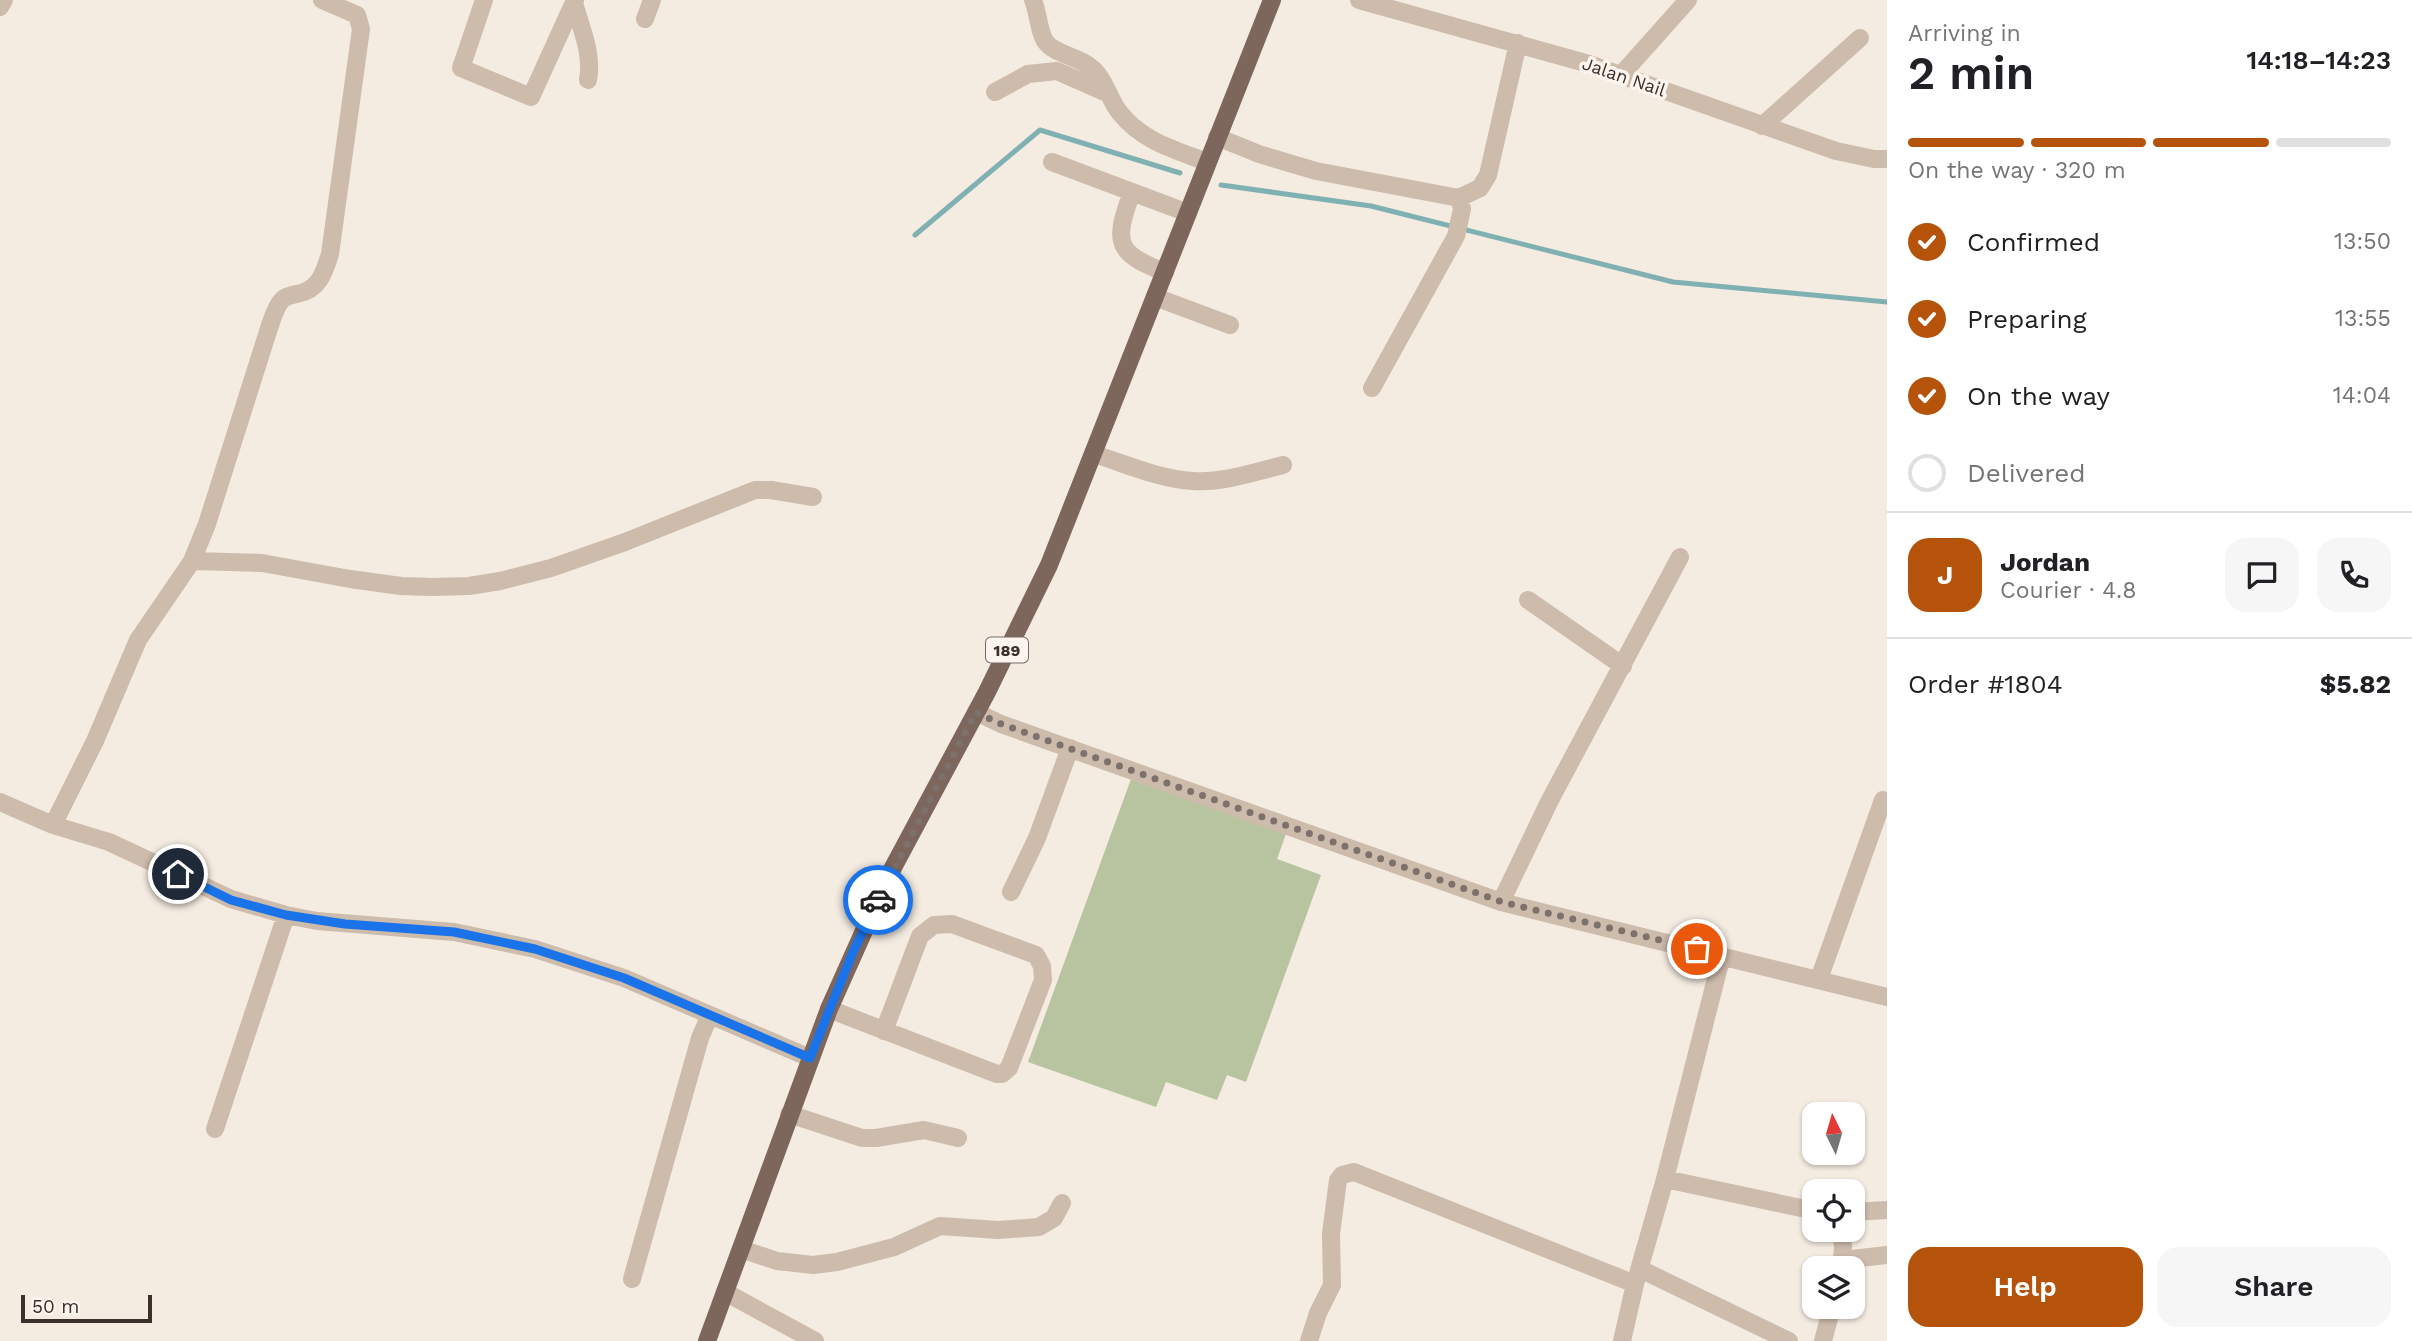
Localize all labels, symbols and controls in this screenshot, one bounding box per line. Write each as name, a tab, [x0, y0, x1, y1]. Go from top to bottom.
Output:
text: Arriving in	[1908, 20, 2021, 47]
text: 14:18–14:23	[2247, 45, 2391, 75]
text: 2 min	[1908, 46, 2034, 100]
street label: Jalan Nail	[1580, 52, 1669, 101]
text: On the way · 320 m	[1908, 157, 2126, 184]
icon: check	[1908, 223, 1946, 261]
text: Confirmed	[1967, 227, 2100, 257]
text: 13:50	[2334, 228, 2391, 255]
icon: check	[1908, 300, 1946, 338]
text: Preparing	[1967, 304, 2087, 334]
text: 13:55	[2335, 305, 2391, 332]
icon: check	[1908, 377, 1946, 415]
text: On the way	[1967, 381, 2110, 411]
text: 14:04	[2333, 382, 2391, 409]
text: Delivered	[1967, 458, 2086, 488]
button: chat	[2225, 538, 2299, 612]
button: phone	[2317, 538, 2391, 612]
text: Jordan	[2000, 547, 2090, 577]
text: J	[1937, 560, 1953, 590]
text: Courier · 4.8	[2000, 577, 2136, 604]
road number: 189	[986, 638, 1028, 663]
text: Order #1804	[1908, 669, 2063, 699]
text: $5.82	[2320, 669, 2391, 699]
pin	[148, 844, 208, 904]
icon: home	[159, 855, 197, 893]
courier	[843, 865, 913, 935]
icon: car	[859, 881, 897, 919]
pin	[1667, 919, 1727, 979]
icon: bag	[1678, 930, 1716, 968]
north arrow	[1802, 1102, 1866, 1166]
map controls	[1802, 1102, 1865, 1319]
button: locate	[1802, 1179, 1865, 1242]
button: Help	[1908, 1247, 2143, 1327]
button: Share	[2157, 1247, 2391, 1327]
button: layers	[1802, 1256, 1865, 1319]
scale bar	[21, 1292, 152, 1324]
text: 50 m	[32, 1295, 79, 1318]

